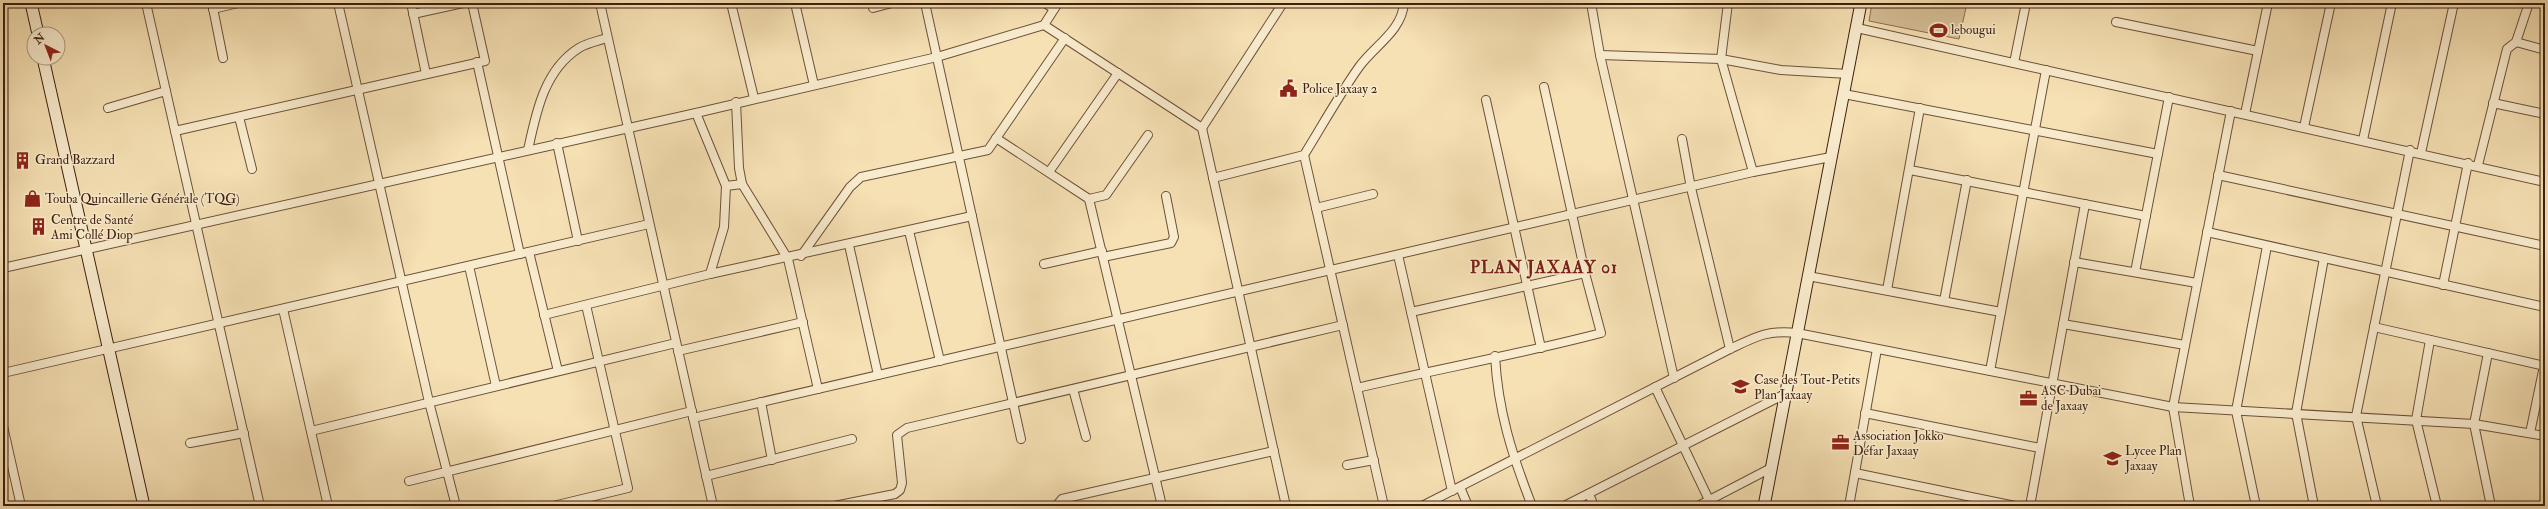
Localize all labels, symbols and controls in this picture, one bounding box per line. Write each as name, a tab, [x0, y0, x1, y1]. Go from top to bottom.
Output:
sports icon: lebougui	[1928, 20, 1948, 40]
place label: lebougui	[1951, 22, 1996, 38]
north arrow	[26, 26, 66, 66]
text: N	[31, 30, 49, 48]
public building icon: Police Jaxaay 2	[1279, 79, 1299, 99]
place label: Police Jaxaay 2	[1302, 81, 1378, 98]
building icon: Grand Bazzard	[12, 150, 32, 170]
place label: Grand Bazzard	[35, 152, 115, 168]
shop icon: Touba Quincaillerie Générale (TQG)	[22, 189, 42, 209]
place label: Touba Quincaillerie Générale (TQG)	[45, 191, 240, 207]
place label: Centre de Santé Ami Collé Diop	[50, 212, 134, 244]
building icon: Centre de Santé Ami Collé Diop	[28, 217, 48, 237]
district label: PLAN JAXAAY 01	[1470, 257, 1618, 279]
place label: Case des Tout-Petits Plan Jaxaay	[1754, 372, 1861, 404]
school or university icon: Case des Tout-Petits Plan Jaxaay	[1731, 377, 1751, 397]
place label: ASC Dubai de Jaxaay	[2040, 383, 2102, 415]
office icon: ASC Dubai de Jaxaay	[2018, 388, 2038, 408]
place label: Association Jokko Défar Jaxaay	[1852, 428, 1943, 460]
office icon: Association Jokko Défar Jaxaay	[1830, 433, 1850, 453]
place label: Lycee Plan Jaxaay	[2124, 443, 2182, 475]
school or university icon: Lycee Plan Jaxaay	[2102, 448, 2122, 468]

